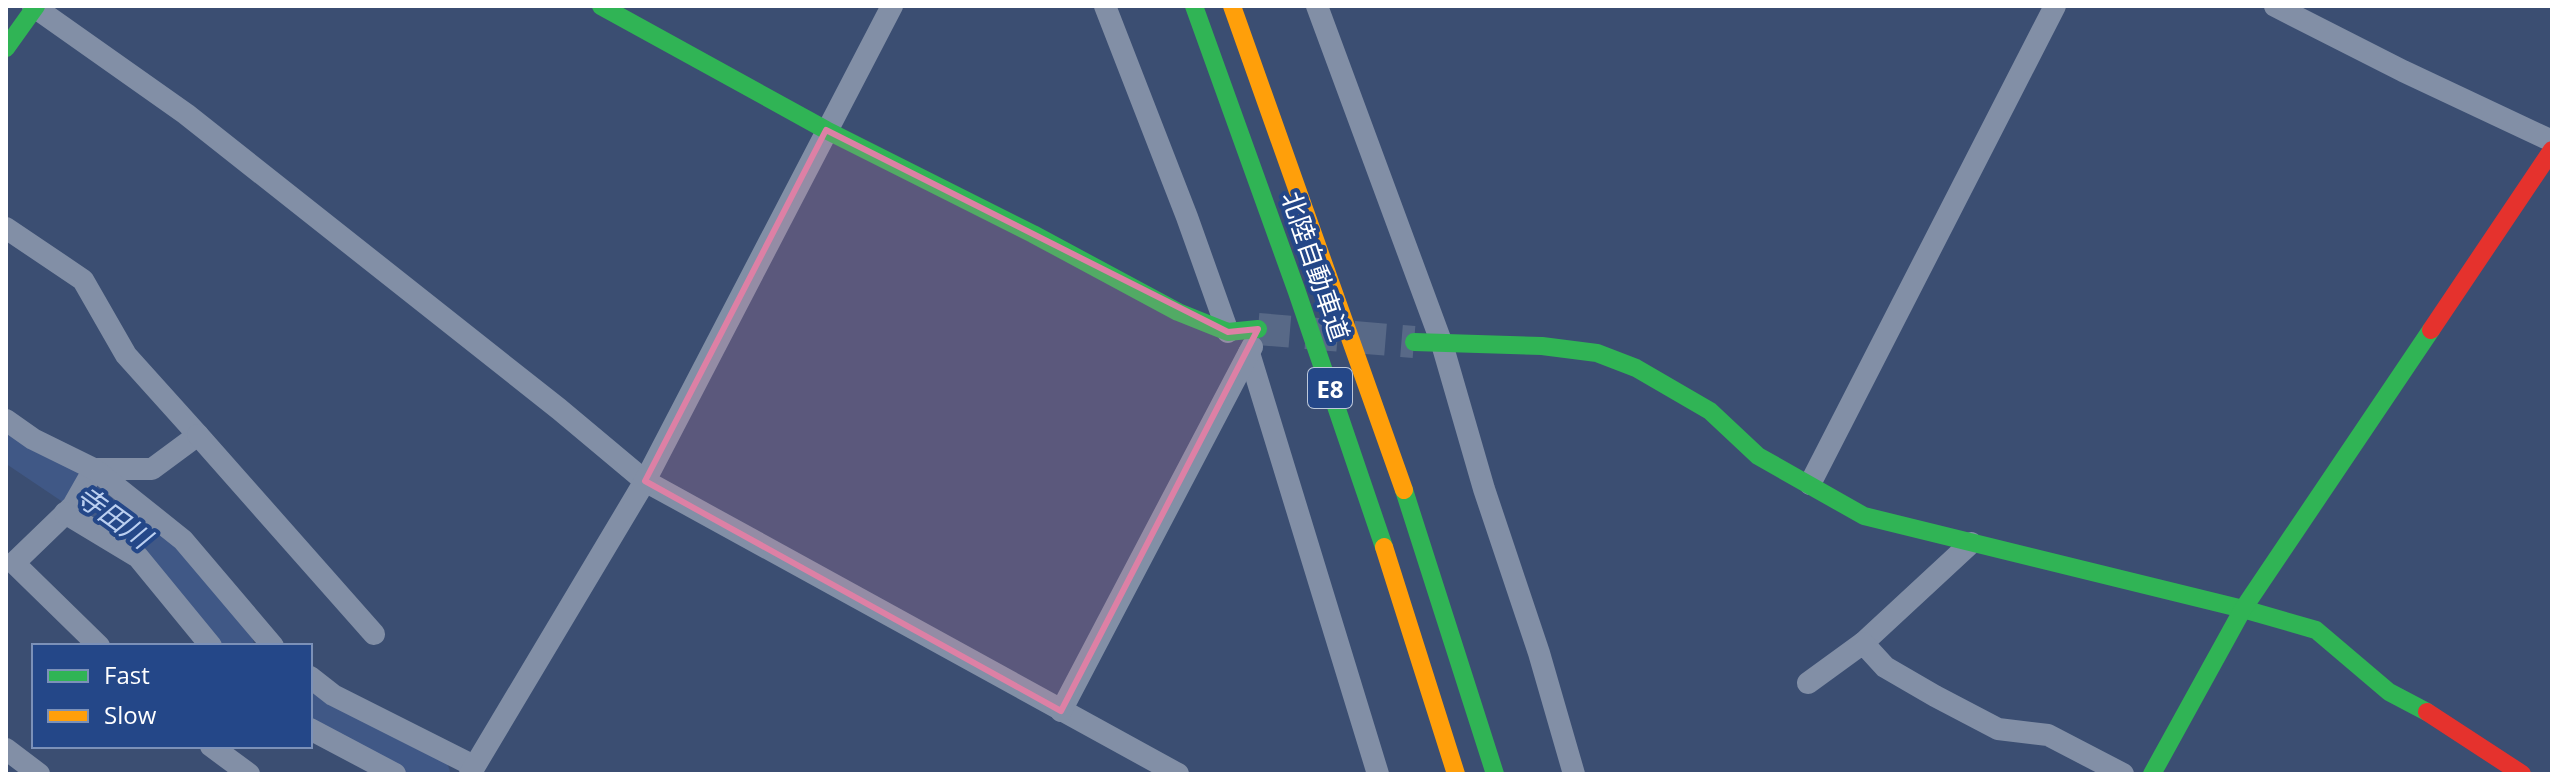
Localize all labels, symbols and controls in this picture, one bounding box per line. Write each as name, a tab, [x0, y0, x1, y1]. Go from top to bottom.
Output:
street label: 北陸自動車道	[1274, 186, 1358, 346]
road number: E8	[1308, 368, 1352, 408]
water label: 寺田川	[69, 476, 162, 558]
legend	[32, 644, 312, 748]
text: Fast	[104, 658, 150, 691]
text: Slow	[104, 698, 157, 731]

